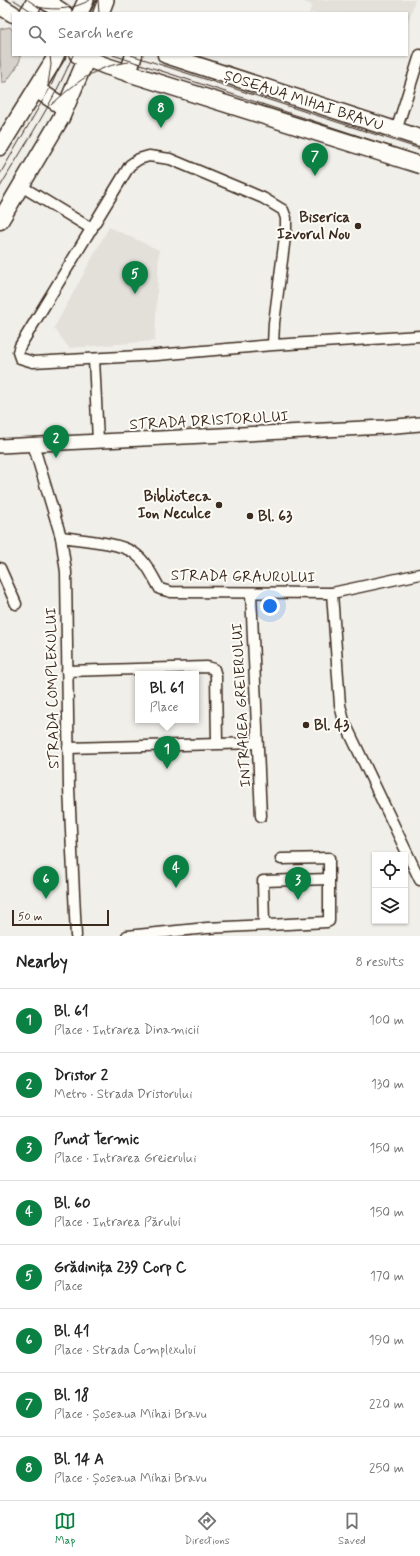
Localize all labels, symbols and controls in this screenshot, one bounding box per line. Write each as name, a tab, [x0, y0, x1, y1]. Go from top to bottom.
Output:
search box	[12, 12, 408, 56]
icon: search	[26, 23, 48, 45]
text: Search here	[58, 24, 134, 44]
street label: ȘOSEAUA MIHAI BRAVU	[221, 66, 386, 136]
pin: 8	[148, 95, 174, 128]
pin: 7	[302, 143, 328, 176]
place label: Biserica Izvorul Nou	[277, 208, 350, 245]
marker: Biserica Izvorul Nou	[353, 221, 363, 231]
pin: 5	[122, 261, 148, 294]
street label: STRADA DRISTORULUI	[129, 407, 289, 435]
pin: 2	[43, 425, 69, 458]
place label: Biblioteca Ion Neculce	[138, 487, 212, 524]
marker: Biblioteca Ion Neculce	[214, 500, 224, 510]
place label: Bl. 63	[258, 507, 293, 527]
marker: Bl. 63	[245, 511, 255, 521]
street label: STRADA GRAURULUI	[171, 566, 315, 588]
your location	[260, 596, 280, 616]
street label: STRADA COMPLEXULUI	[42, 607, 64, 769]
street label: INTRAREA GREIERULUI	[228, 622, 256, 788]
popup	[135, 671, 199, 723]
text: Bl. 61	[150, 679, 184, 699]
text: Place	[150, 699, 178, 716]
place label: Bl. 43	[314, 716, 350, 736]
marker: Bl. 43	[301, 720, 311, 730]
pin: 1	[154, 736, 180, 769]
map controls	[372, 852, 408, 924]
button: locate	[372, 852, 408, 888]
pin: 4	[163, 855, 189, 888]
pin: 6	[33, 866, 59, 899]
pin: 3	[285, 867, 311, 900]
button: layers	[372, 888, 408, 924]
scale bar	[12, 908, 109, 927]
text: 50 m	[18, 910, 43, 924]
text: Nearby	[16, 951, 68, 973]
text: 8 results	[356, 954, 404, 971]
text: Bl. 61	[54, 1002, 88, 1022]
text: 1	[26, 1012, 32, 1029]
text: 100 m	[369, 1012, 404, 1029]
text: Place · Intrarea Dinamicii	[54, 1022, 199, 1039]
text: Dristor 2	[54, 1066, 108, 1086]
text: 2	[26, 1076, 32, 1093]
text: 130 m	[371, 1076, 404, 1093]
text: Metro · Strada Dristorului	[54, 1086, 192, 1103]
text: Punct Termic	[54, 1130, 139, 1150]
text: 3	[26, 1140, 32, 1157]
text: 150 m	[370, 1140, 404, 1157]
text: Place · Intrarea Greierului	[54, 1150, 196, 1167]
text: Bl. 60	[54, 1194, 91, 1214]
text: 4	[25, 1204, 33, 1221]
text: 150 m	[370, 1204, 404, 1221]
text: Place · Intrarea Părului	[54, 1214, 181, 1231]
text: Grădinița 239 Corp C	[54, 1258, 186, 1278]
text: 5	[25, 1268, 33, 1285]
text: 170 m	[370, 1268, 404, 1285]
text: Place	[54, 1278, 83, 1295]
text: Bl. 41	[54, 1322, 90, 1342]
text: 6	[26, 1332, 32, 1349]
text: 190 m	[369, 1332, 404, 1349]
text: Place · Strada Complexului	[54, 1342, 196, 1359]
text: Bl. 18	[54, 1386, 89, 1406]
text: 7	[25, 1396, 33, 1413]
text: 220 m	[369, 1396, 404, 1413]
text: Place · Șoseaua Mihai Bravu	[54, 1406, 207, 1423]
text: Bl. 14 A	[54, 1450, 104, 1470]
text: 8	[25, 1460, 33, 1477]
text: 250 m	[369, 1460, 404, 1477]
text: Place · Șoseaua Mihai Bravu	[54, 1470, 207, 1487]
tab: Map	[54, 1510, 76, 1548]
tab: Directions	[184, 1510, 230, 1548]
tab: Saved	[338, 1510, 366, 1548]

